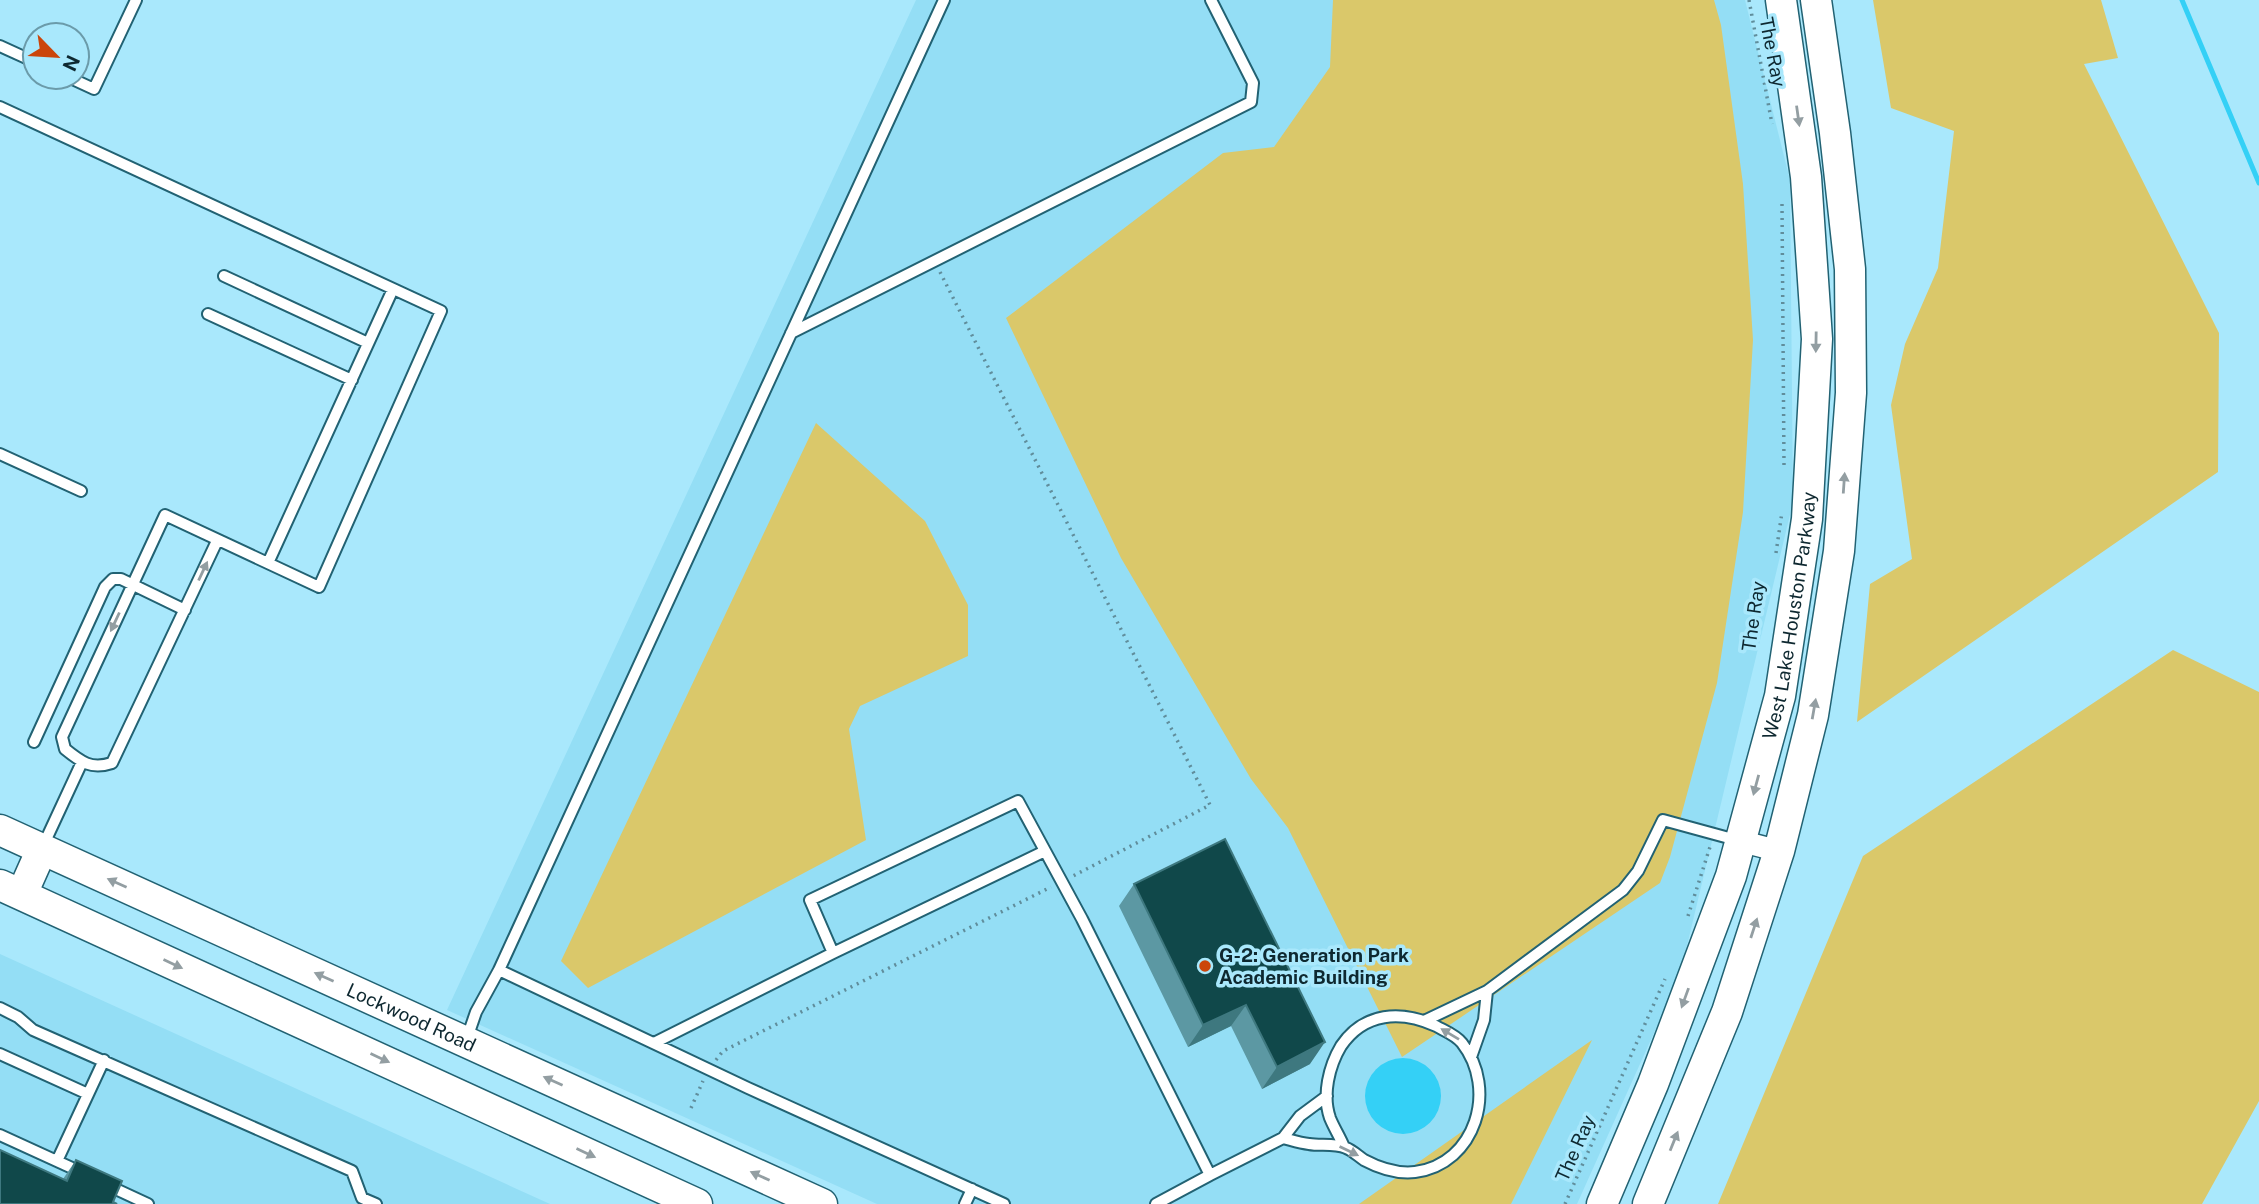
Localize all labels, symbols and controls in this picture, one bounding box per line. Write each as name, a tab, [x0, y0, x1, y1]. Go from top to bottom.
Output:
street label: The Ray	[1755, 15, 1791, 89]
north arrow	[21, 21, 91, 91]
text: N	[58, 52, 85, 75]
one-way arrow	[1793, 105, 1804, 127]
one-way arrow	[1810, 332, 1822, 354]
one-way arrow	[1839, 472, 1850, 494]
street label: West Lake Houston Parkway	[1758, 491, 1820, 742]
one-way arrow	[197, 561, 209, 581]
street label: The Ray	[1737, 580, 1769, 652]
one-way arrow	[109, 611, 120, 632]
one-way arrow	[1809, 698, 1820, 720]
one-way arrow	[1750, 775, 1760, 796]
one-way arrow	[107, 877, 127, 889]
one-way arrow	[1749, 917, 1760, 938]
place label: G-2: Generation Park Academic Building	[1219, 944, 1409, 988]
one-way arrow	[163, 958, 183, 970]
marker: G-2: Generation Park Academic Building	[1197, 958, 1213, 974]
one-way arrow	[314, 971, 334, 983]
street label: Lockwood Road	[343, 978, 480, 1056]
one-way arrow	[1680, 987, 1691, 1008]
one-way arrow	[1441, 1028, 1460, 1041]
one-way arrow	[369, 1053, 390, 1064]
one-way arrow	[543, 1076, 563, 1087]
street label: The Ray	[1551, 1111, 1599, 1185]
one-way arrow	[1669, 1130, 1680, 1151]
one-way arrow	[1339, 1145, 1359, 1157]
one-way arrow	[576, 1148, 597, 1159]
one-way arrow	[750, 1170, 770, 1182]

